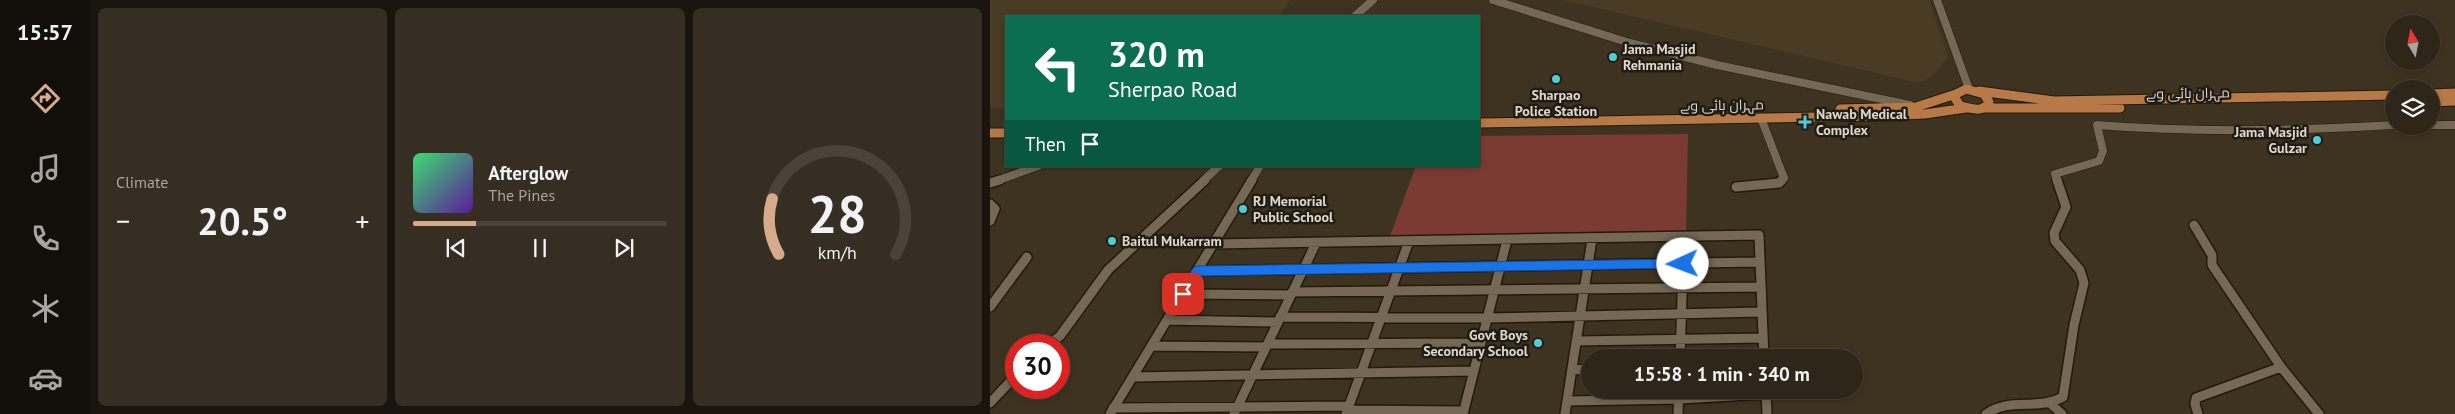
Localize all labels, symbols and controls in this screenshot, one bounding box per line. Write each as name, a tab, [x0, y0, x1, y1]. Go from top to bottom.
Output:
north arrow	[2385, 15, 2440, 70]
map controls	[2385, 15, 2440, 135]
text: 15:57	[17, 18, 73, 46]
text: 320 m	[1108, 31, 1205, 77]
icon: left	[1025, 35, 1090, 100]
place label: Jama Masjid Rehmania	[1622, 40, 1696, 74]
marker: Jama Masjid Rehmania	[1607, 51, 1619, 63]
marker: Sharpao Police Station	[1550, 73, 1562, 85]
text: Sherpao Road	[1108, 75, 1237, 103]
button: layers	[2385, 80, 2440, 135]
icon: directions	[28, 81, 63, 116]
street label: مہران ہائی وے	[2146, 83, 2230, 103]
place label: Sharpao Police Station	[1515, 86, 1597, 120]
street label: مہران ہائی وے	[1680, 95, 1764, 115]
place label: Nawab Medical Complex	[1816, 105, 1908, 139]
marker: Nawab Medical Complex	[1798, 115, 1812, 129]
place label: Jama Masjid Gulzar	[2234, 123, 2307, 157]
icon: arrive	[1076, 130, 1104, 158]
text: Then	[1025, 132, 1066, 156]
marker: Jama Masjid Gulzar	[2311, 134, 2323, 146]
icon: music	[28, 151, 63, 186]
text: Afterglow	[488, 161, 568, 185]
text: Climate	[116, 172, 168, 192]
text: 28	[808, 180, 867, 247]
text: The Pines	[488, 185, 555, 205]
place label: RJ Memorial Public School	[1253, 192, 1334, 226]
text: 20.5°	[197, 196, 288, 245]
text: −	[116, 202, 130, 239]
text: +	[355, 202, 369, 239]
marker: RJ Memorial Public School	[1237, 203, 1249, 215]
icon: phone	[28, 221, 63, 256]
place label: Baitul Mukarram	[1122, 232, 1222, 250]
icon: previous	[442, 234, 470, 262]
icon: pause	[526, 234, 554, 262]
icon: next	[610, 234, 638, 262]
marker: Baitul Mukarram	[1106, 235, 1118, 247]
position arrow	[1656, 237, 1708, 289]
text: km/h	[818, 241, 857, 264]
pin	[1162, 273, 1204, 315]
icon: arrive	[1169, 280, 1197, 308]
icon: climate	[28, 291, 63, 326]
place label: Govt Boys Secondary School	[1423, 326, 1529, 360]
speed limit sign: 30	[1005, 334, 1070, 399]
marker: Govt Boys Secondary School	[1532, 337, 1544, 349]
icon: car	[28, 361, 63, 396]
text: 15:58 · 1 min · 340 m	[1634, 362, 1810, 386]

